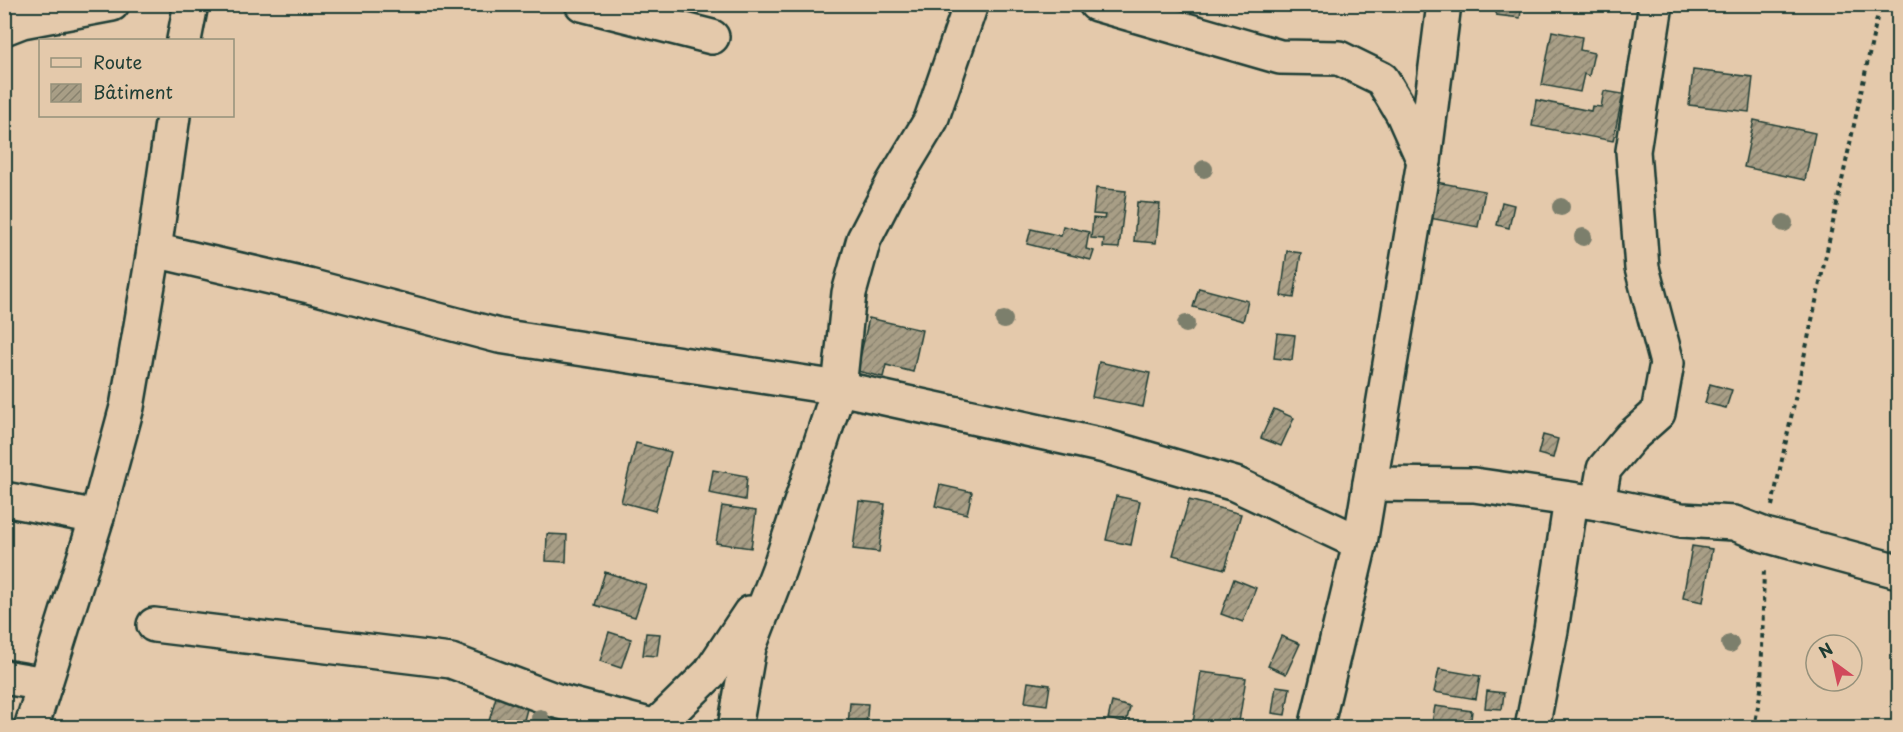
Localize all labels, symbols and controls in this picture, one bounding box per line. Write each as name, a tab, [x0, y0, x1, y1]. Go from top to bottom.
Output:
legend	[39, 39, 234, 117]
text: Route	[93, 48, 143, 75]
text: Bâtiment	[93, 78, 173, 105]
north arrow	[1804, 633, 1864, 693]
text: N	[1813, 636, 1837, 663]

